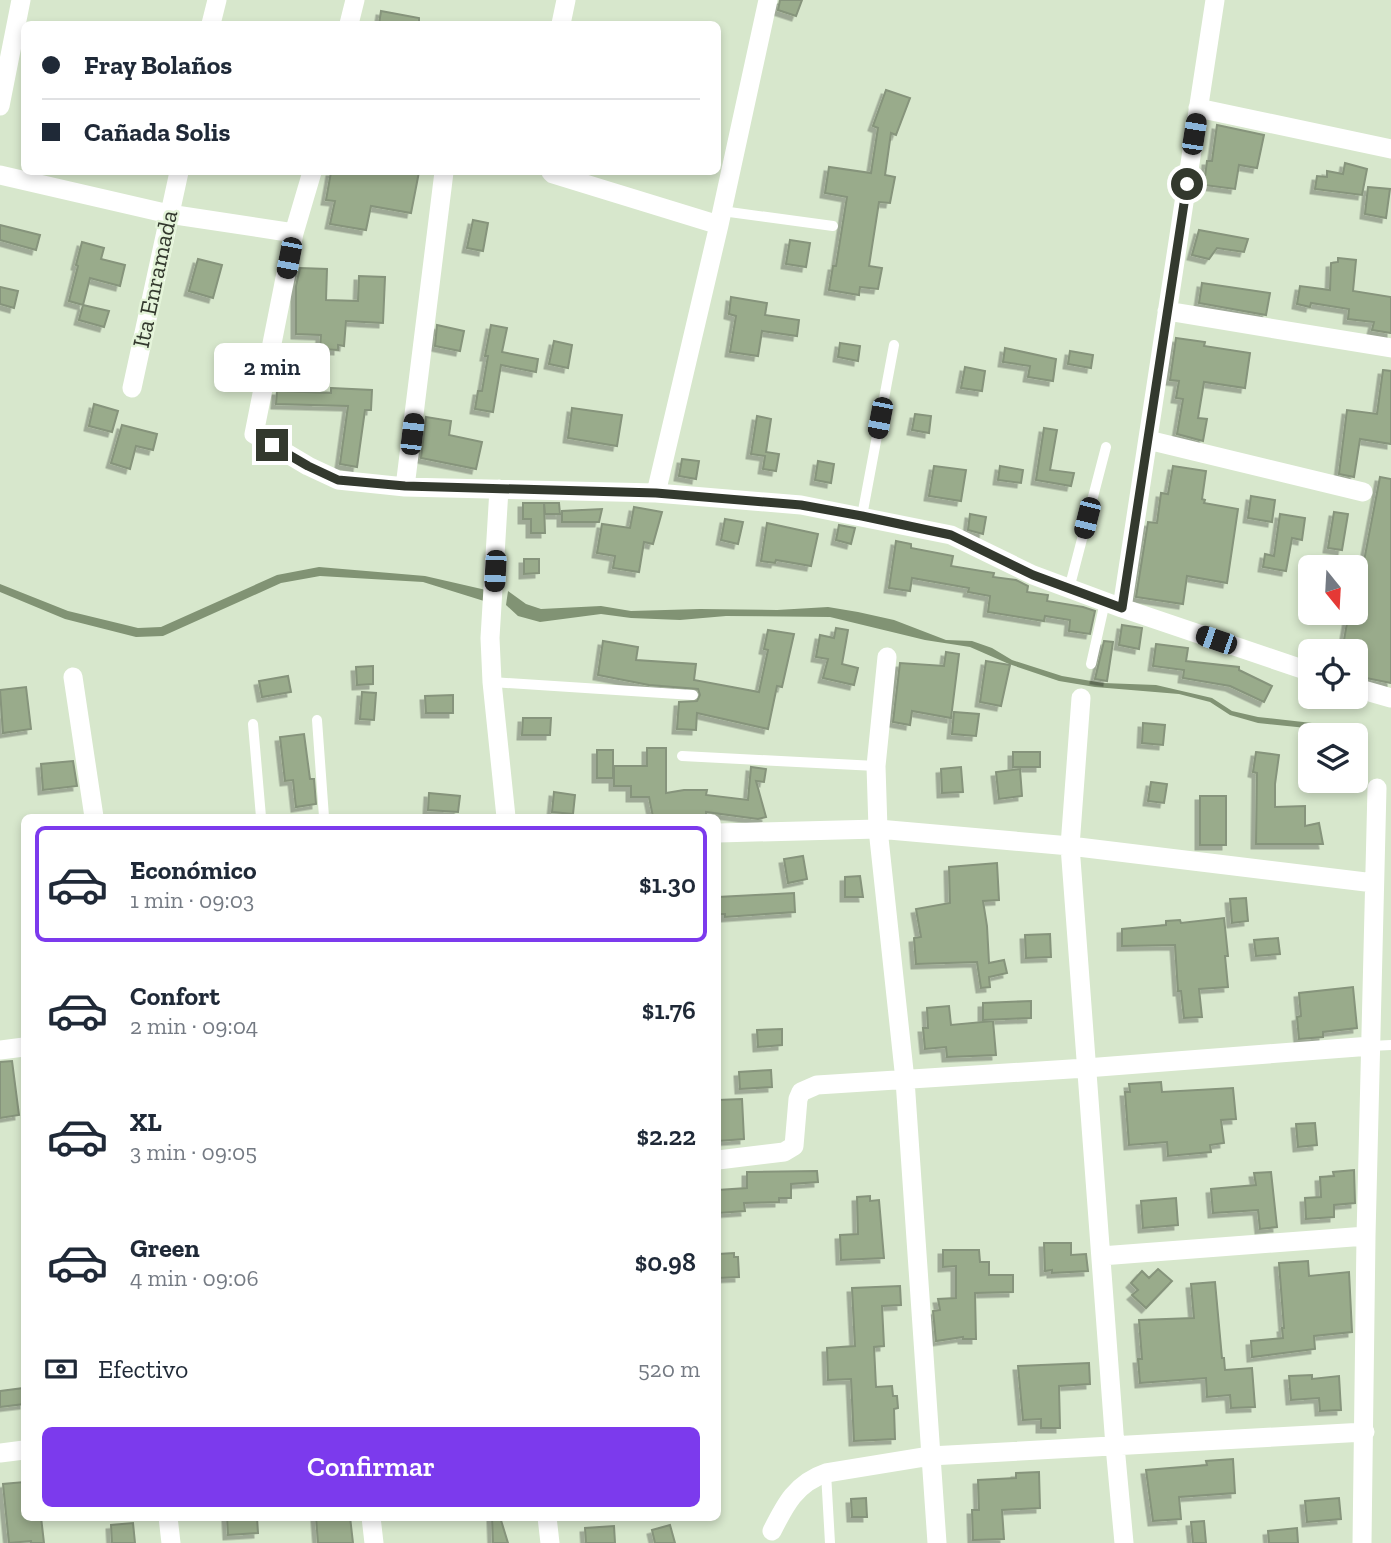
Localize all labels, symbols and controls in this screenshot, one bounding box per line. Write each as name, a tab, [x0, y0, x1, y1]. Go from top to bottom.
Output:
text: Fray Bolaños	[84, 49, 232, 81]
car	[1181, 112, 1208, 156]
text: Cañada Solis	[84, 116, 231, 148]
route start	[1171, 168, 1203, 200]
street label: Ita Enramada	[126, 207, 183, 350]
car	[275, 235, 304, 281]
callout: 2 min	[214, 344, 330, 392]
text: 2 min	[243, 353, 301, 381]
car	[866, 395, 895, 441]
car	[400, 412, 425, 456]
route end	[256, 429, 288, 461]
car	[1072, 495, 1103, 541]
car	[484, 549, 507, 593]
north arrow	[1298, 555, 1368, 625]
map controls	[1298, 555, 1368, 793]
car	[1193, 623, 1240, 657]
button: locate	[1298, 639, 1368, 709]
button: layers	[1298, 723, 1368, 793]
icon: car	[46, 853, 109, 916]
text: Económico	[130, 854, 257, 886]
text: $1.30	[639, 868, 696, 900]
text: 1 min · 09:03	[130, 886, 254, 914]
icon: car	[46, 979, 109, 1042]
text: Confort	[130, 980, 220, 1012]
text: $1.76	[642, 994, 696, 1026]
text: 2 min · 09:04	[130, 1012, 258, 1040]
icon: car	[46, 1105, 109, 1168]
text: XL	[130, 1106, 162, 1138]
text: $2.22	[636, 1120, 696, 1152]
text: 3 min · 09:05	[130, 1138, 257, 1166]
icon: car	[46, 1231, 109, 1294]
text: Green	[130, 1232, 200, 1264]
text: $0.98	[635, 1246, 696, 1278]
text: 4 min · 09:06	[130, 1264, 259, 1292]
icon: cash	[42, 1350, 80, 1388]
text: Efectivo	[98, 1353, 188, 1385]
text: 520 m	[638, 1355, 700, 1383]
button: Confirmar	[42, 1427, 700, 1507]

